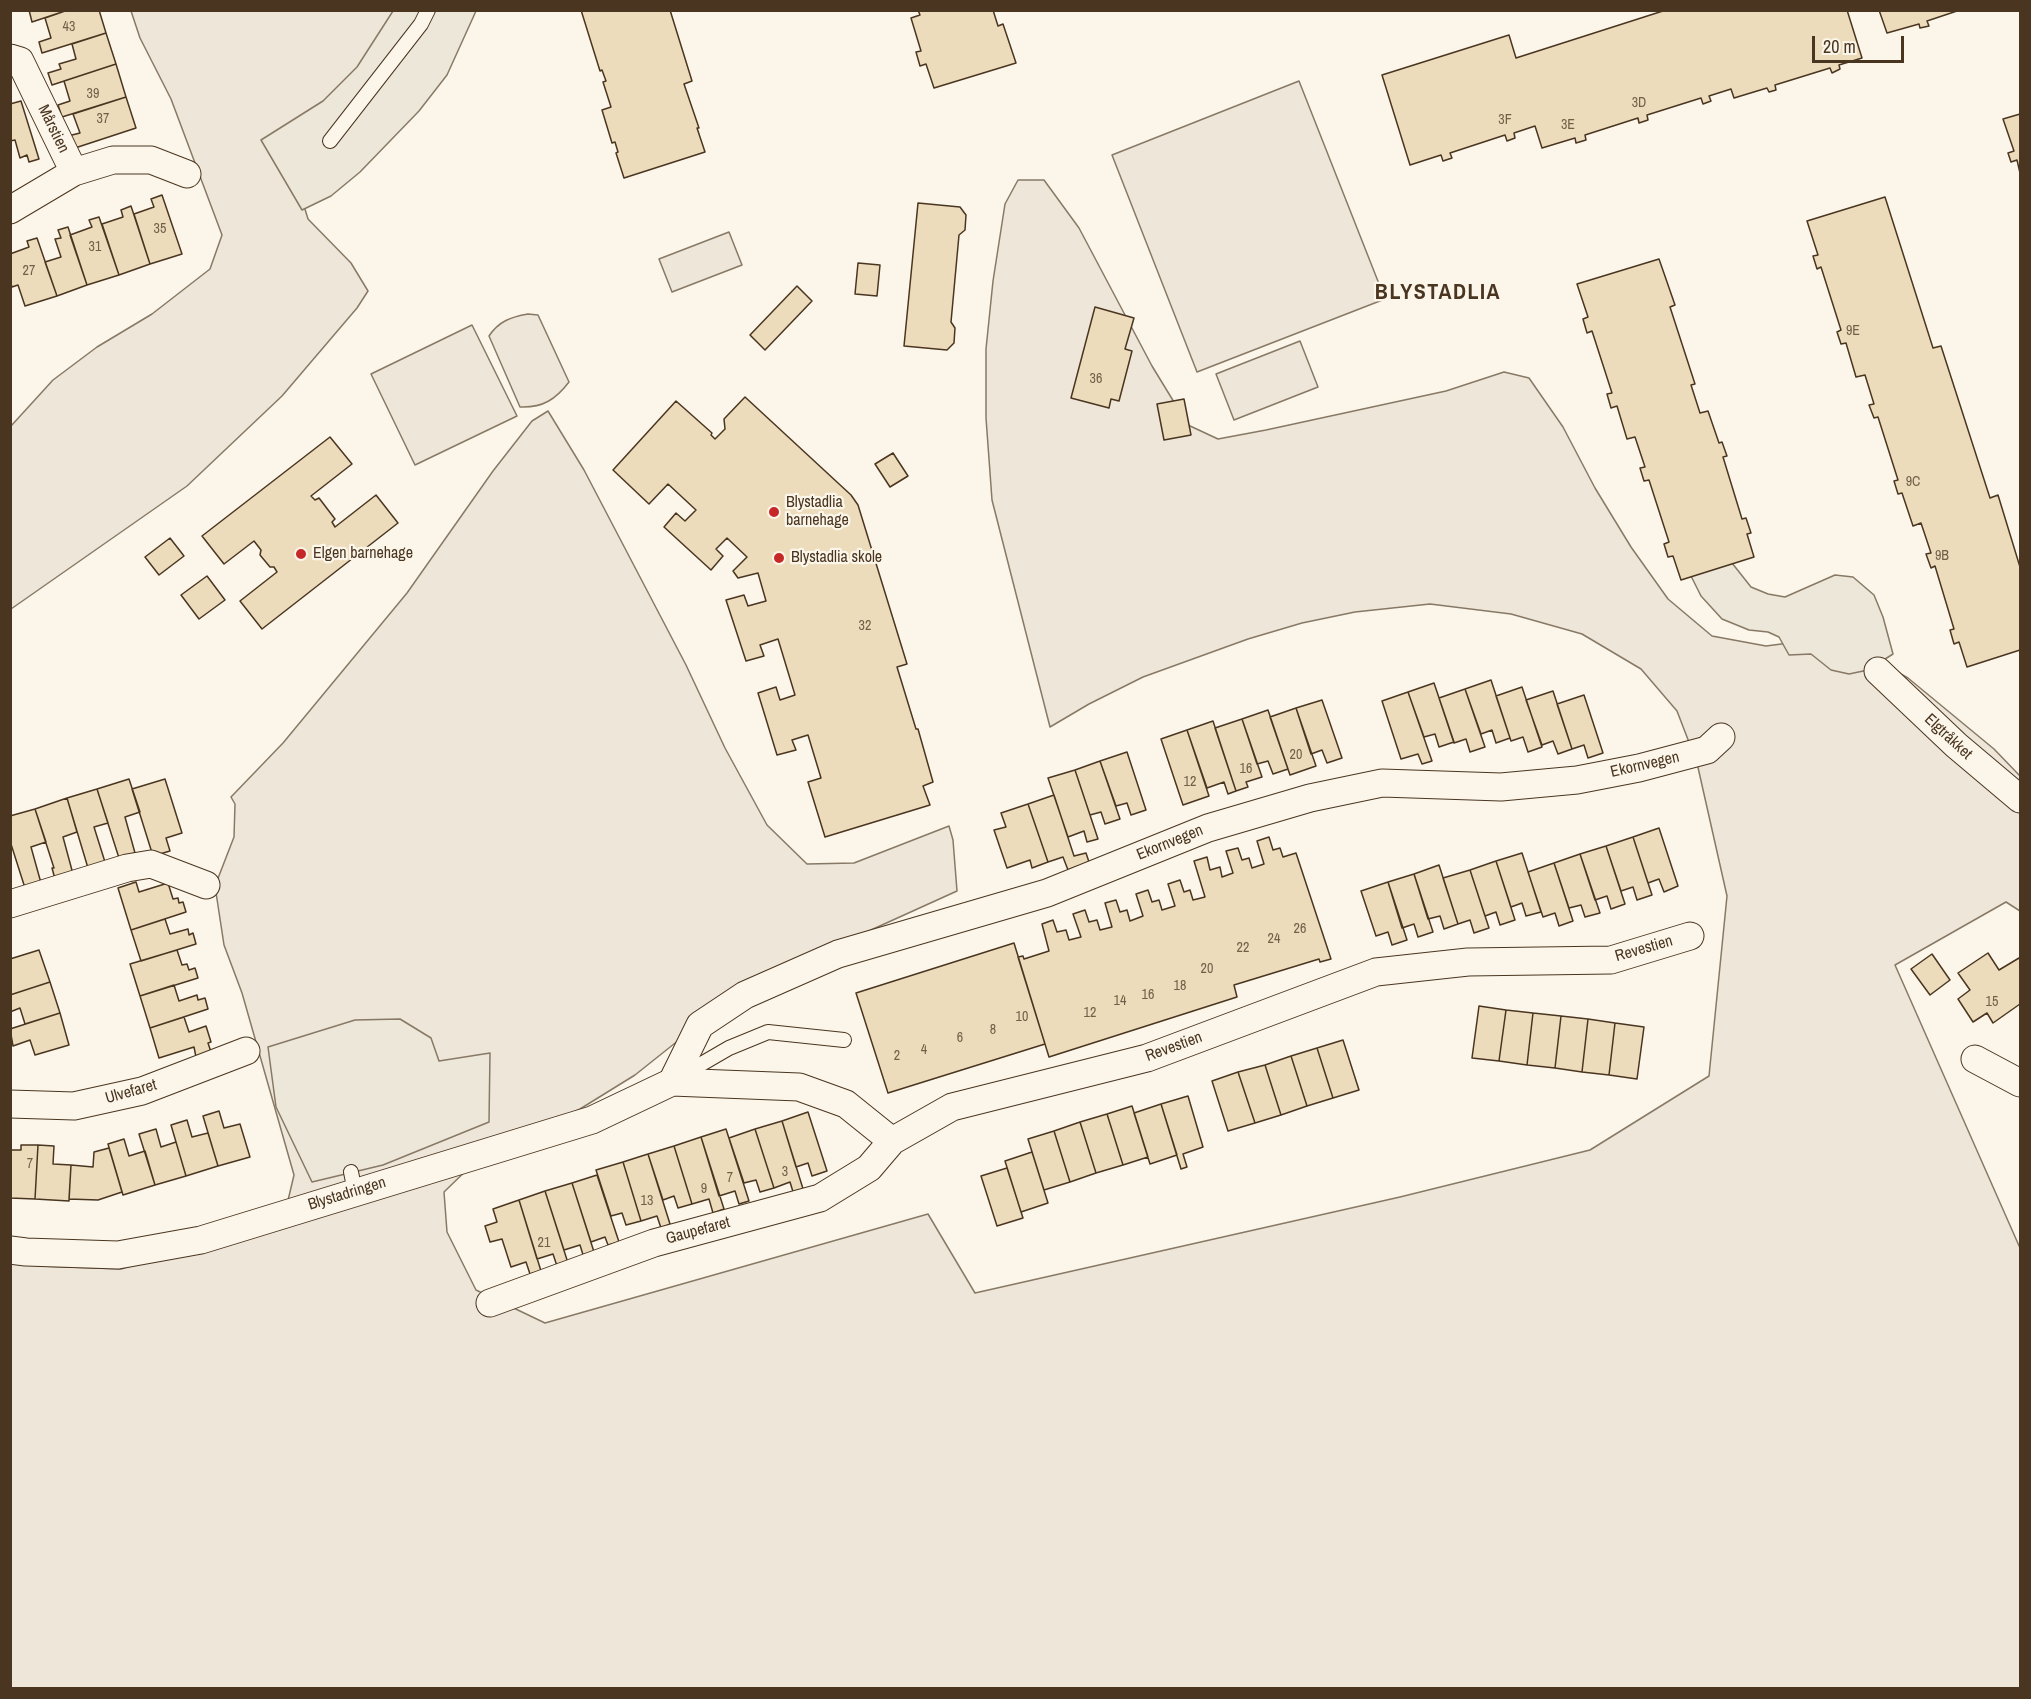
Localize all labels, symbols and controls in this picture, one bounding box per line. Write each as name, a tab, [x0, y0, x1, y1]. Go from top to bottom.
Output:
house number: 43	[63, 19, 75, 35]
scale bar	[1815, 24, 1906, 62]
text: 20 m	[1823, 34, 1856, 59]
house number: 39	[87, 86, 99, 102]
house number: 3D	[1632, 95, 1646, 111]
street label: Mårstien	[33, 102, 73, 156]
house number: 37	[97, 111, 109, 127]
house number: 3F	[1498, 112, 1512, 128]
house number: 3E	[1561, 117, 1575, 133]
house number: 35	[154, 221, 166, 237]
house number: 31	[89, 239, 101, 255]
house number: 27	[23, 263, 35, 279]
district label: BLYSTADLIA	[1375, 280, 1501, 306]
house number: 9E	[1846, 323, 1860, 339]
house number: 36	[1090, 371, 1102, 387]
house number: 9C	[1906, 474, 1920, 490]
place label: Blystadlia barnehage	[786, 493, 849, 531]
marker: Blystadlia barnehage	[767, 505, 781, 519]
place label: Elgen barnehage	[313, 544, 413, 564]
marker: Elgen barnehage	[294, 547, 308, 561]
place label: Blystadlia skole	[791, 548, 882, 568]
house number: 9B	[1935, 548, 1949, 564]
marker: Blystadlia skole	[772, 551, 786, 565]
house number: 32	[859, 618, 871, 634]
street label: Elgtråkket	[1920, 710, 1976, 764]
house number: 20	[1290, 747, 1302, 763]
street label: Ekornvegen	[1609, 748, 1681, 782]
house number: 16	[1240, 761, 1252, 777]
house number: 12	[1184, 774, 1196, 790]
street label: Ekornvegen	[1134, 821, 1206, 865]
house number: 26	[1294, 921, 1306, 937]
house number: 24	[1268, 931, 1280, 947]
street label: Revestien	[1613, 932, 1675, 966]
house number: 22	[1237, 940, 1249, 956]
house number: 20	[1201, 961, 1213, 977]
house number: 18	[1174, 978, 1186, 994]
house number: 16	[1142, 987, 1154, 1003]
house number: 14	[1114, 993, 1126, 1009]
house number: 15	[1986, 994, 1998, 1010]
house number: 12	[1084, 1005, 1096, 1021]
house number: 10	[1016, 1009, 1028, 1025]
house number: 8	[990, 1022, 996, 1038]
street label: Revestien	[1143, 1028, 1205, 1066]
house number: 6	[957, 1030, 963, 1046]
house number: 4	[921, 1042, 927, 1058]
house number: 2	[894, 1048, 900, 1064]
street label: Ulvefaret	[103, 1076, 159, 1108]
house number: 7	[27, 1156, 33, 1172]
house number: 3	[782, 1164, 788, 1180]
house number: 7	[727, 1170, 733, 1186]
street label: Blystadringen	[306, 1173, 388, 1215]
house number: 9	[701, 1181, 707, 1197]
house number: 13	[641, 1193, 653, 1209]
street label: Gaupefaret	[664, 1213, 732, 1249]
house number: 21	[538, 1235, 550, 1251]

